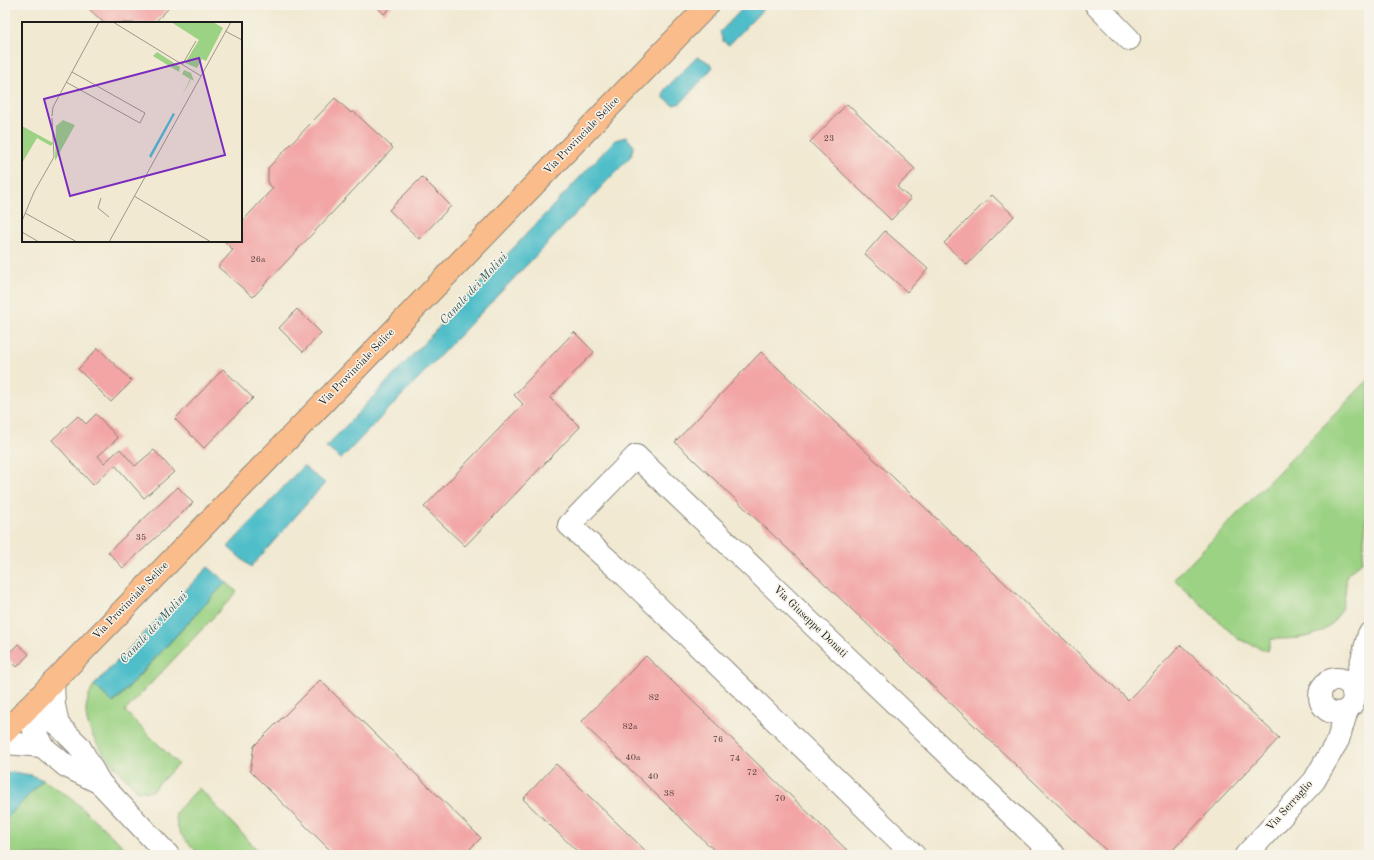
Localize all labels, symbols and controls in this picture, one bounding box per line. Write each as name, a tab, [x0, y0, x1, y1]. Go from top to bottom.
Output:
inset map	[22, 22, 242, 242]
street label: Via Provinciale Selice	[542, 95, 622, 177]
house number: 23	[824, 134, 834, 143]
water label: Canale dei Molini	[438, 251, 510, 327]
house number: 26a	[251, 255, 266, 264]
street label: Via Provinciale Selice	[317, 327, 397, 409]
house number: 35	[136, 533, 146, 542]
street label: Via Provinciale Selice	[91, 560, 171, 642]
street label: Via Giuseppe Donati	[771, 584, 849, 660]
water label: Canale dei Molini	[118, 590, 190, 666]
house number: 82	[649, 693, 659, 702]
house number: 82a	[623, 722, 638, 731]
house number: 76	[713, 735, 723, 744]
house number: 40a	[626, 753, 641, 762]
house number: 74	[730, 754, 740, 763]
house number: 72	[747, 768, 757, 777]
house number: 40	[648, 772, 658, 781]
street label: Via Serraglio	[1265, 779, 1315, 833]
house number: 38	[664, 789, 674, 798]
house number: 70	[775, 794, 785, 803]

